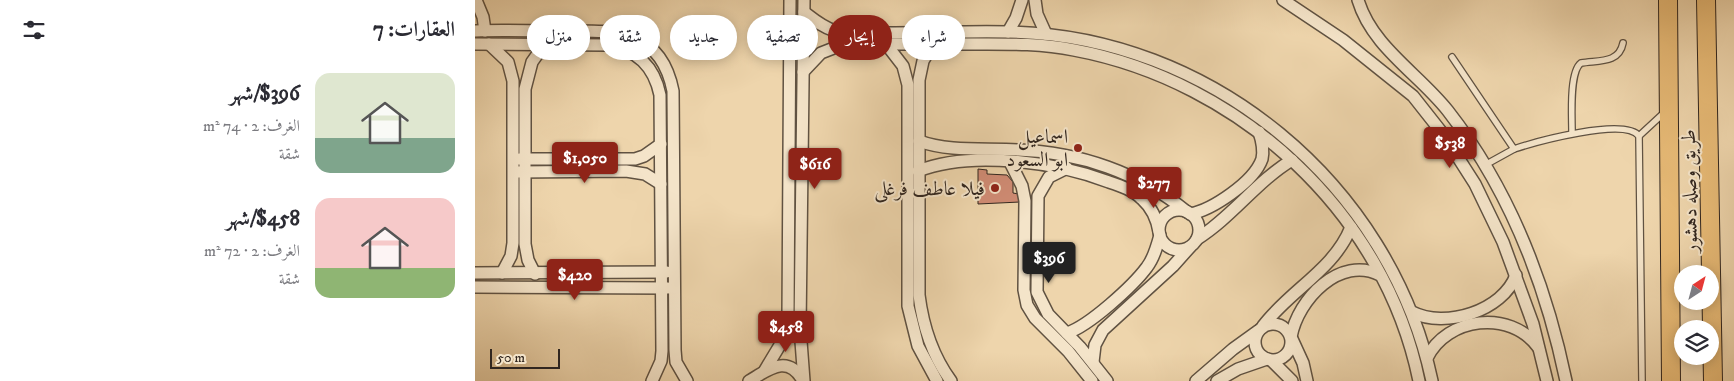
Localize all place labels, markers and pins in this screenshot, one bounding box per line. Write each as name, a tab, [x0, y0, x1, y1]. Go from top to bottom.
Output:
place label: اسماعيل ابو السعود	[1006, 125, 1068, 173]
pin: $538	[1420, 126, 1480, 169]
pin: $1,050	[544, 142, 626, 184]
marker: اسماعيل ابو السعود	[1072, 142, 1084, 154]
pin: $616	[785, 148, 845, 190]
pin: $277	[1124, 166, 1184, 209]
place label: فيلا عاطف فرغلى	[874, 177, 985, 203]
marker: فيلا عاطف فرغلى	[989, 182, 1001, 194]
pin: $396	[1019, 242, 1079, 284]
pin: $420	[545, 258, 605, 301]
pin: $458	[756, 310, 816, 353]

